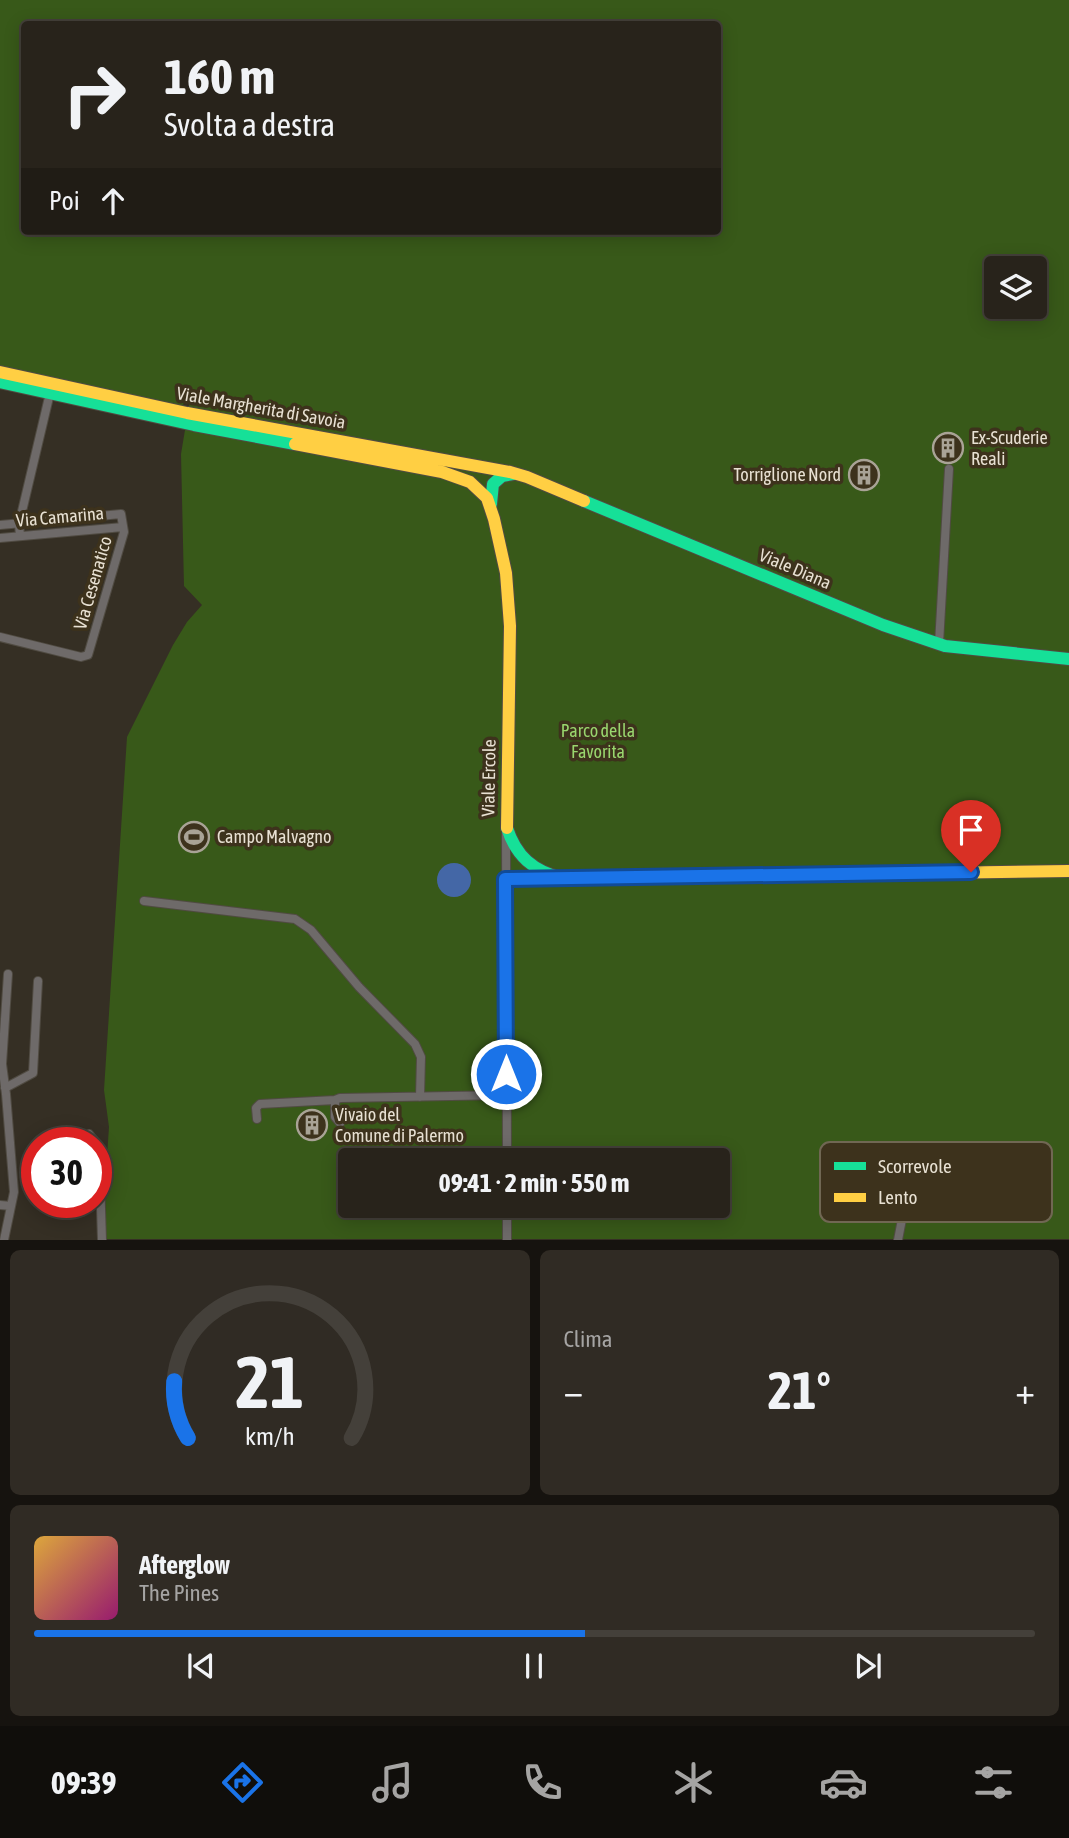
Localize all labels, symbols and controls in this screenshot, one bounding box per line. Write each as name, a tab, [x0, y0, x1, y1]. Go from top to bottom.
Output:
text: 160 m	[164, 48, 275, 104]
icon: right	[49, 49, 140, 140]
text: Svolta a destra	[164, 106, 335, 143]
icon: ahead	[94, 182, 132, 220]
text: Poi	[49, 186, 80, 216]
map controls	[984, 256, 1047, 319]
button: layers	[984, 256, 1047, 319]
street label: Viale Margherita di Savoia	[175, 382, 347, 433]
place label: Ex-Scuderie Reali	[971, 427, 1048, 469]
building icon: Ex-Scuderie Reali	[931, 431, 965, 465]
building icon: Torriglione Nord	[847, 458, 881, 492]
place label: Torriglione Nord	[734, 464, 841, 485]
street label: Via Camarina	[15, 502, 105, 531]
street label: Via Cesenatico	[69, 534, 116, 632]
street label: Viale Diana	[756, 544, 834, 593]
park label: Parco della Favorita	[561, 720, 635, 762]
street label: Viale Ercole	[477, 739, 500, 817]
pin	[941, 800, 1001, 872]
icon: arrive	[952, 811, 990, 849]
sports icon: Campo Malvagno	[177, 820, 211, 854]
place label: Campo Malvagno	[217, 826, 331, 847]
position arrow	[469, 1037, 543, 1111]
place label: Vivaio del Comune di Palermo	[335, 1104, 464, 1146]
building icon: Vivaio del Comune di Palermo	[295, 1108, 329, 1142]
speed limit sign: 30	[21, 1127, 112, 1218]
legend	[820, 1142, 1052, 1222]
text: Scorrevole	[878, 1155, 952, 1177]
text: 09:41 · 2 min · 550 m	[439, 1168, 629, 1198]
text: Lento	[878, 1186, 917, 1208]
text: Clima	[564, 1326, 613, 1352]
text: 21	[236, 1341, 304, 1424]
text: 21°	[768, 1360, 831, 1420]
text: −	[564, 1369, 583, 1412]
text: +	[1015, 1369, 1035, 1412]
text: km/h	[245, 1422, 295, 1450]
text: Afterglow	[139, 1550, 230, 1580]
text: The Pines	[139, 1580, 219, 1606]
icon: previous	[182, 1647, 220, 1685]
icon: pause	[515, 1647, 553, 1685]
icon: next	[849, 1647, 887, 1685]
icon: directions	[218, 1758, 267, 1807]
icon: music	[368, 1758, 417, 1807]
icon: phone	[518, 1758, 567, 1807]
icon: climate	[669, 1758, 718, 1807]
icon: car	[819, 1758, 868, 1807]
icon: filters	[969, 1758, 1018, 1807]
text: 09:39	[51, 1764, 117, 1801]

